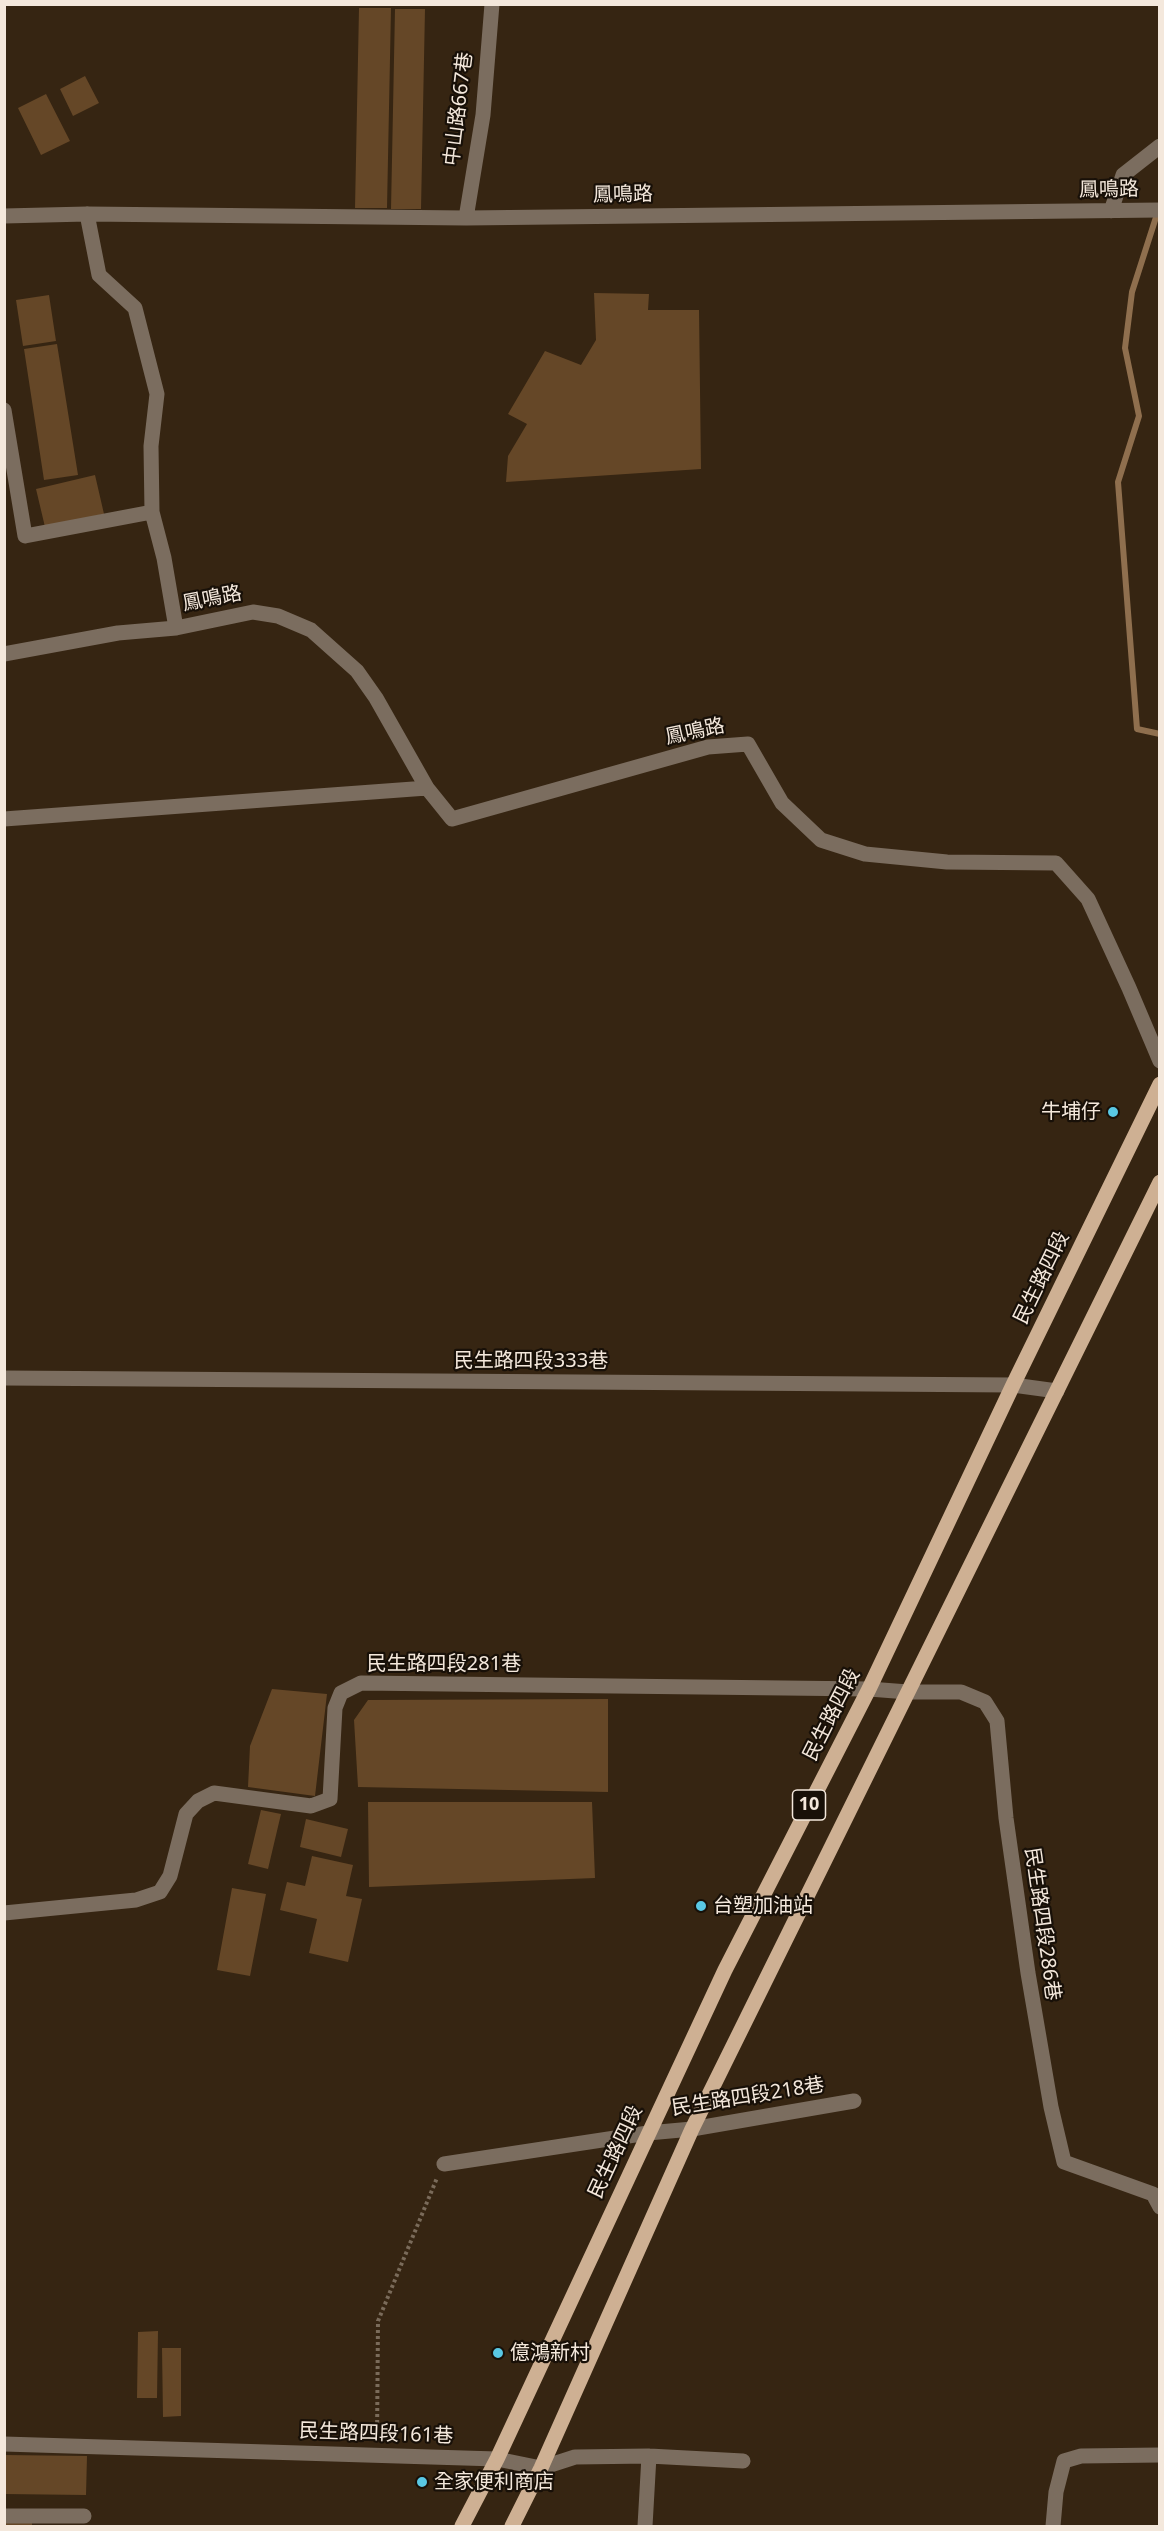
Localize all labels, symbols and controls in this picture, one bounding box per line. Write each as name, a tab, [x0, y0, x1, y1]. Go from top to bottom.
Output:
street label: 中山路667巷	[440, 51, 478, 167]
street label: 鳳鳴路	[1079, 177, 1139, 203]
street label: 鳳鳴路	[593, 182, 653, 208]
street label: 鳳鳴路	[180, 581, 244, 617]
street label: 鳳鳴路	[663, 714, 727, 750]
place label: 牛埔仔	[1041, 1100, 1101, 1124]
marker: 牛埔仔	[1106, 1105, 1120, 1119]
street label: 民生路四段	[1009, 1228, 1075, 1328]
street label: 民生路四段333巷	[454, 1349, 608, 1373]
street label: 民生路四段281巷	[367, 1652, 521, 1676]
street label: 民生路四段	[799, 1665, 865, 1765]
road number: 10	[792, 1790, 826, 1820]
street label: 民生路四段286巷	[1019, 1846, 1065, 2002]
place label: 台塑加油站	[713, 1894, 813, 1918]
marker: 台塑加油站	[694, 1899, 708, 1913]
street label: 民生路四段218巷	[670, 2073, 826, 2121]
street label: 民生路四段	[584, 2102, 648, 2202]
place label: 億鴻新村	[510, 2341, 590, 2365]
marker: 億鴻新村	[491, 2346, 505, 2360]
street label: 民生路四段161巷	[298, 2419, 454, 2449]
place label: 全家便利商店	[434, 2470, 554, 2494]
marker: 全家便利商店	[415, 2475, 429, 2489]

